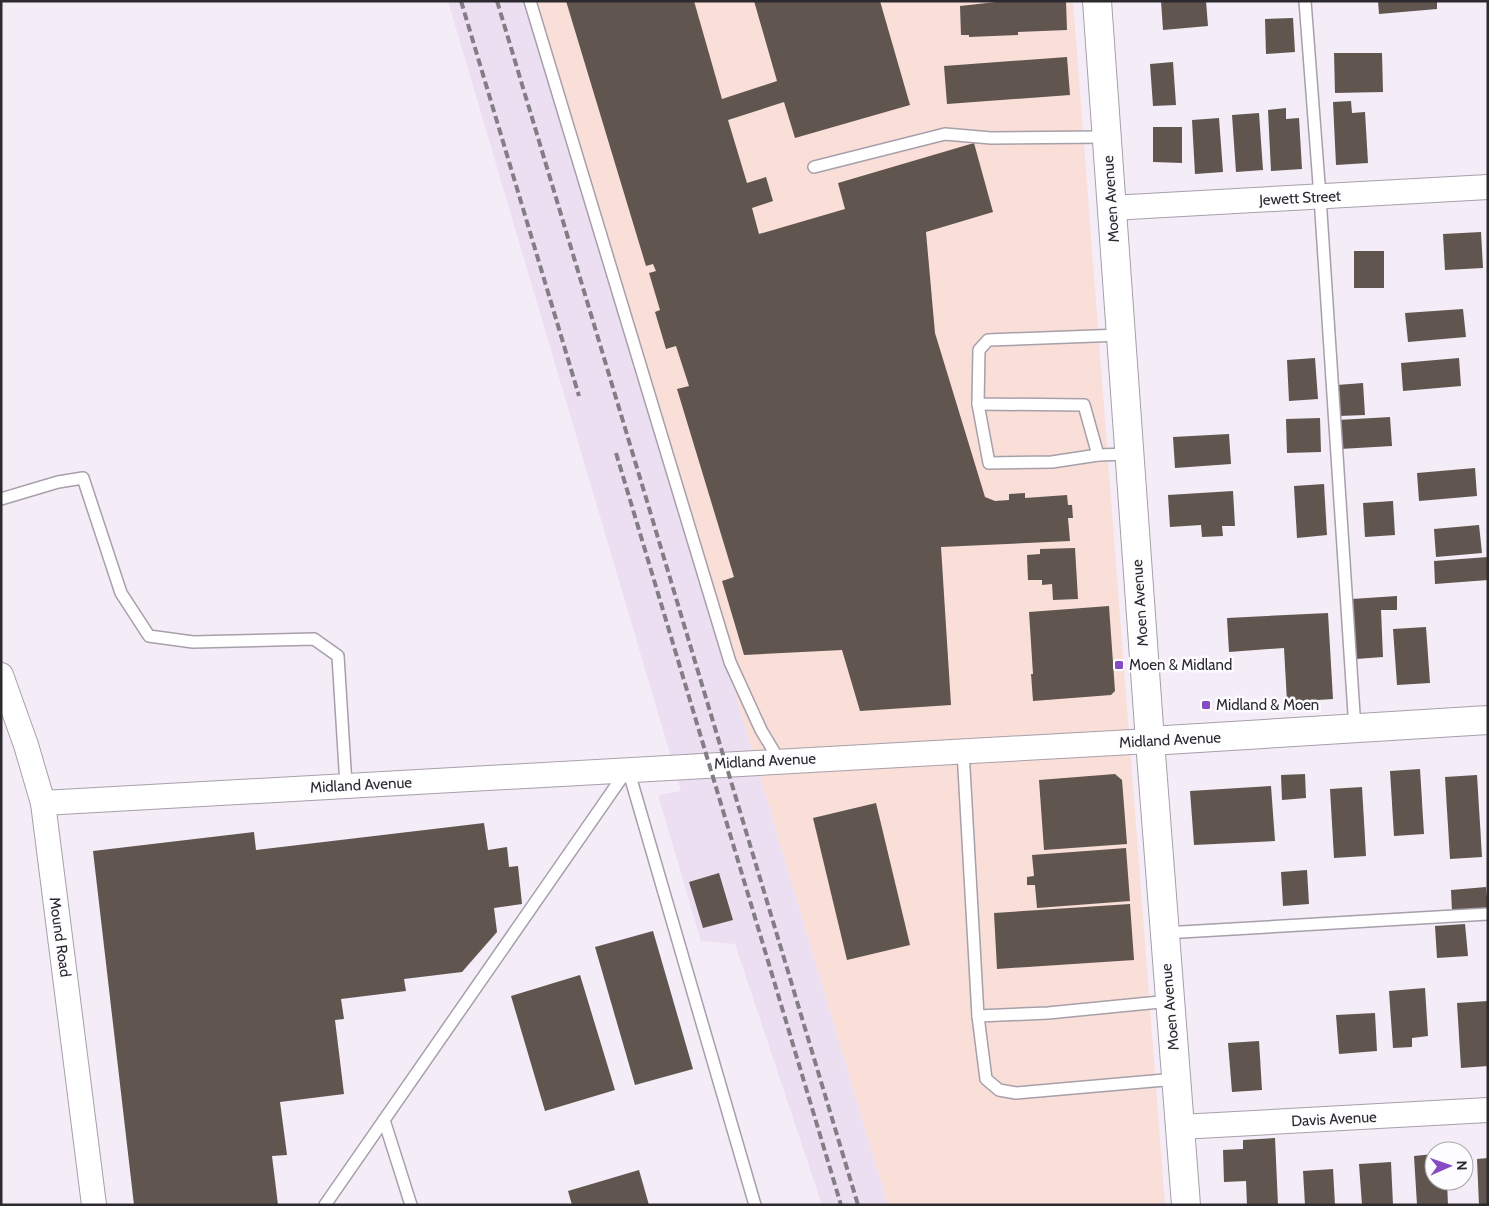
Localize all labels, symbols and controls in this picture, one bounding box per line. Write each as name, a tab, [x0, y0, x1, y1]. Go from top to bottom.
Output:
street label: Moen Avenue	[1099, 155, 1123, 243]
street label: Jewett Street	[1258, 187, 1341, 209]
street label: Moen Avenue	[1128, 559, 1152, 647]
place label: Moen & Midland	[1129, 656, 1232, 674]
marker: Moen & Midland	[1113, 659, 1125, 671]
place label: Midland & Moen	[1216, 696, 1319, 714]
marker: Midland & Moen	[1200, 699, 1212, 711]
street label: Midland Avenue	[1119, 728, 1222, 752]
street label: Midland Avenue	[714, 749, 817, 773]
street label: Midland Avenue	[310, 773, 413, 797]
street label: Mound Road	[45, 896, 75, 978]
street label: Moen Avenue	[1157, 962, 1183, 1051]
street label: Davis Avenue	[1291, 1108, 1377, 1130]
north arrow	[1424, 1141, 1474, 1191]
text: N	[1453, 1160, 1471, 1171]

